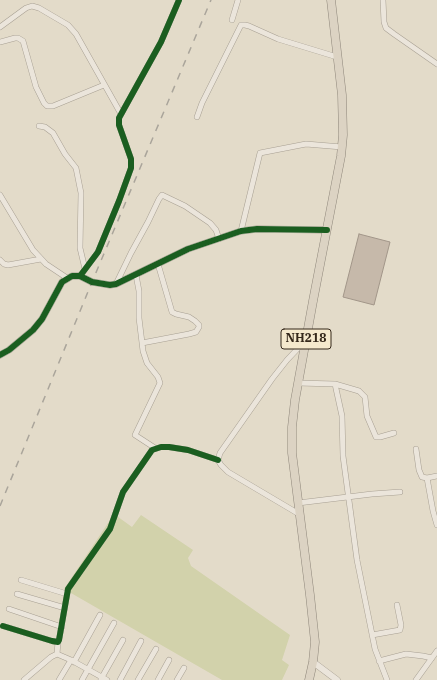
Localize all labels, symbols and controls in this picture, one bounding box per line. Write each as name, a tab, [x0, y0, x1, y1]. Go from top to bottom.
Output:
road number: NH218	[281, 329, 331, 349]

